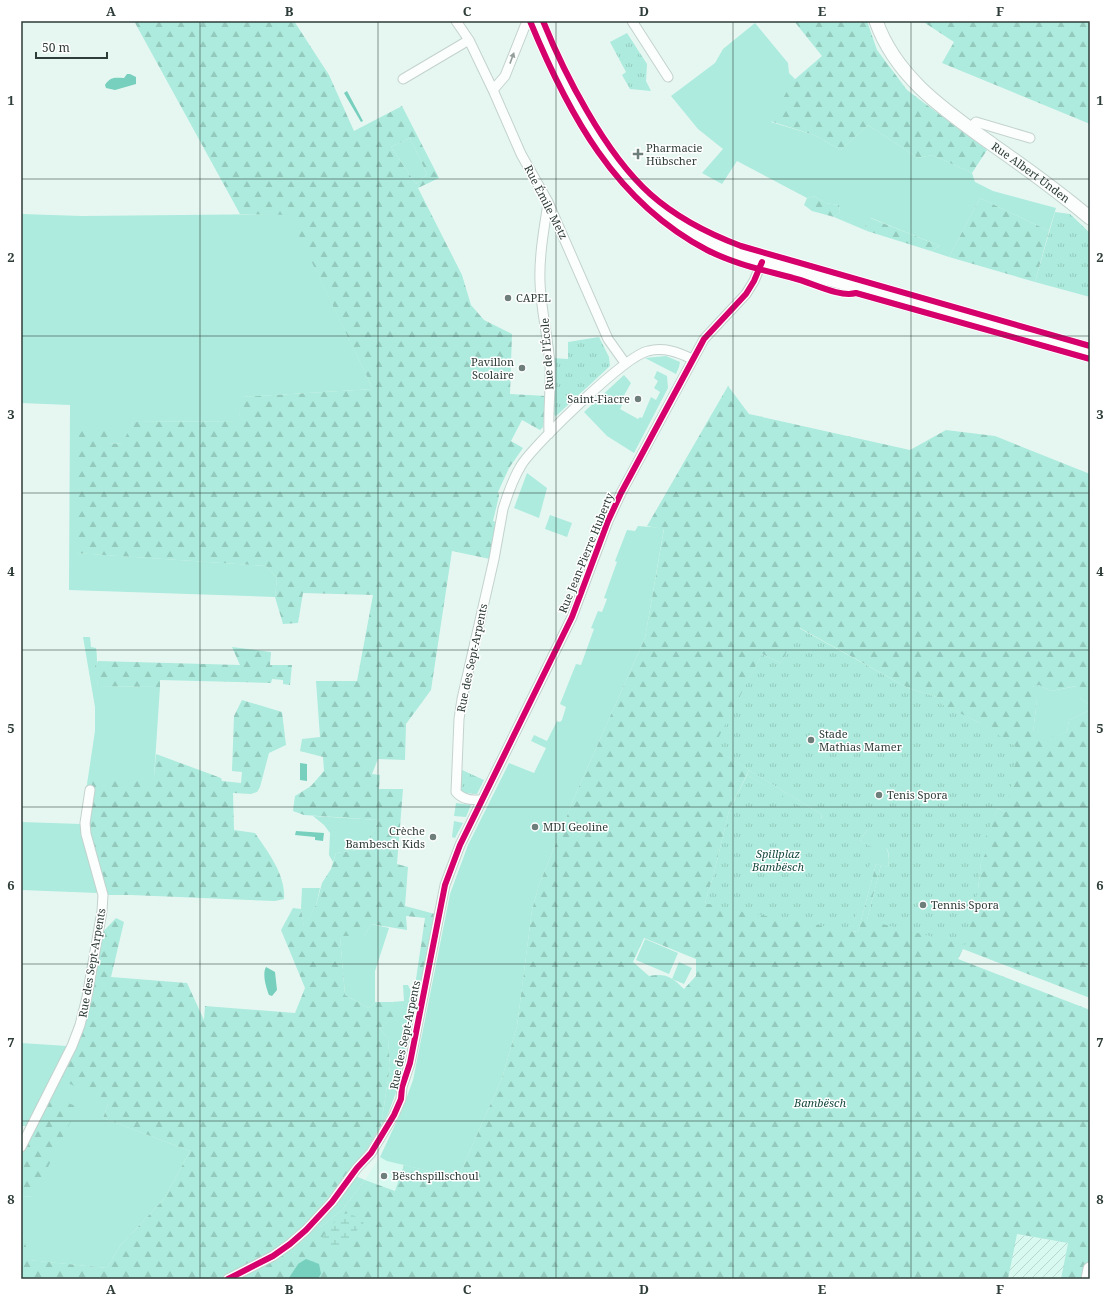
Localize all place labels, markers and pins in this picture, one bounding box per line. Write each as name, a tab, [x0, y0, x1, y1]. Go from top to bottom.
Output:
place label: Pharmacie Hübscher	[646, 140, 703, 168]
marker: Pharmacie Hübscher	[633, 149, 643, 159]
place label: CAPEL	[516, 290, 551, 305]
marker: CAPEL	[503, 293, 513, 303]
place label: Pavillon Scolaire	[471, 354, 514, 382]
marker: Pavillon Scolaire	[517, 363, 527, 373]
place label: Saint-Fiacre	[567, 391, 630, 406]
marker: Saint-Fiacre	[633, 394, 643, 404]
place label: Stade Mathias Mamer	[819, 726, 903, 754]
marker: Stade Mathias Mamer	[806, 735, 816, 745]
place label: Tenis Spora	[887, 787, 948, 802]
marker: Tenis Spora	[874, 790, 884, 800]
place label: MDI Geoline	[543, 819, 608, 834]
marker: MDI Geoline	[530, 822, 540, 832]
place label: Crèche Bambesch Kids	[345, 823, 425, 851]
marker: Crèche Bambesch Kids	[428, 832, 438, 842]
place label: Tennis Spora	[931, 897, 999, 912]
marker: Tennis Spora	[918, 900, 928, 910]
place label: Bëschspillschoul	[392, 1168, 479, 1183]
marker: Bëschspillschoul	[379, 1171, 389, 1181]

